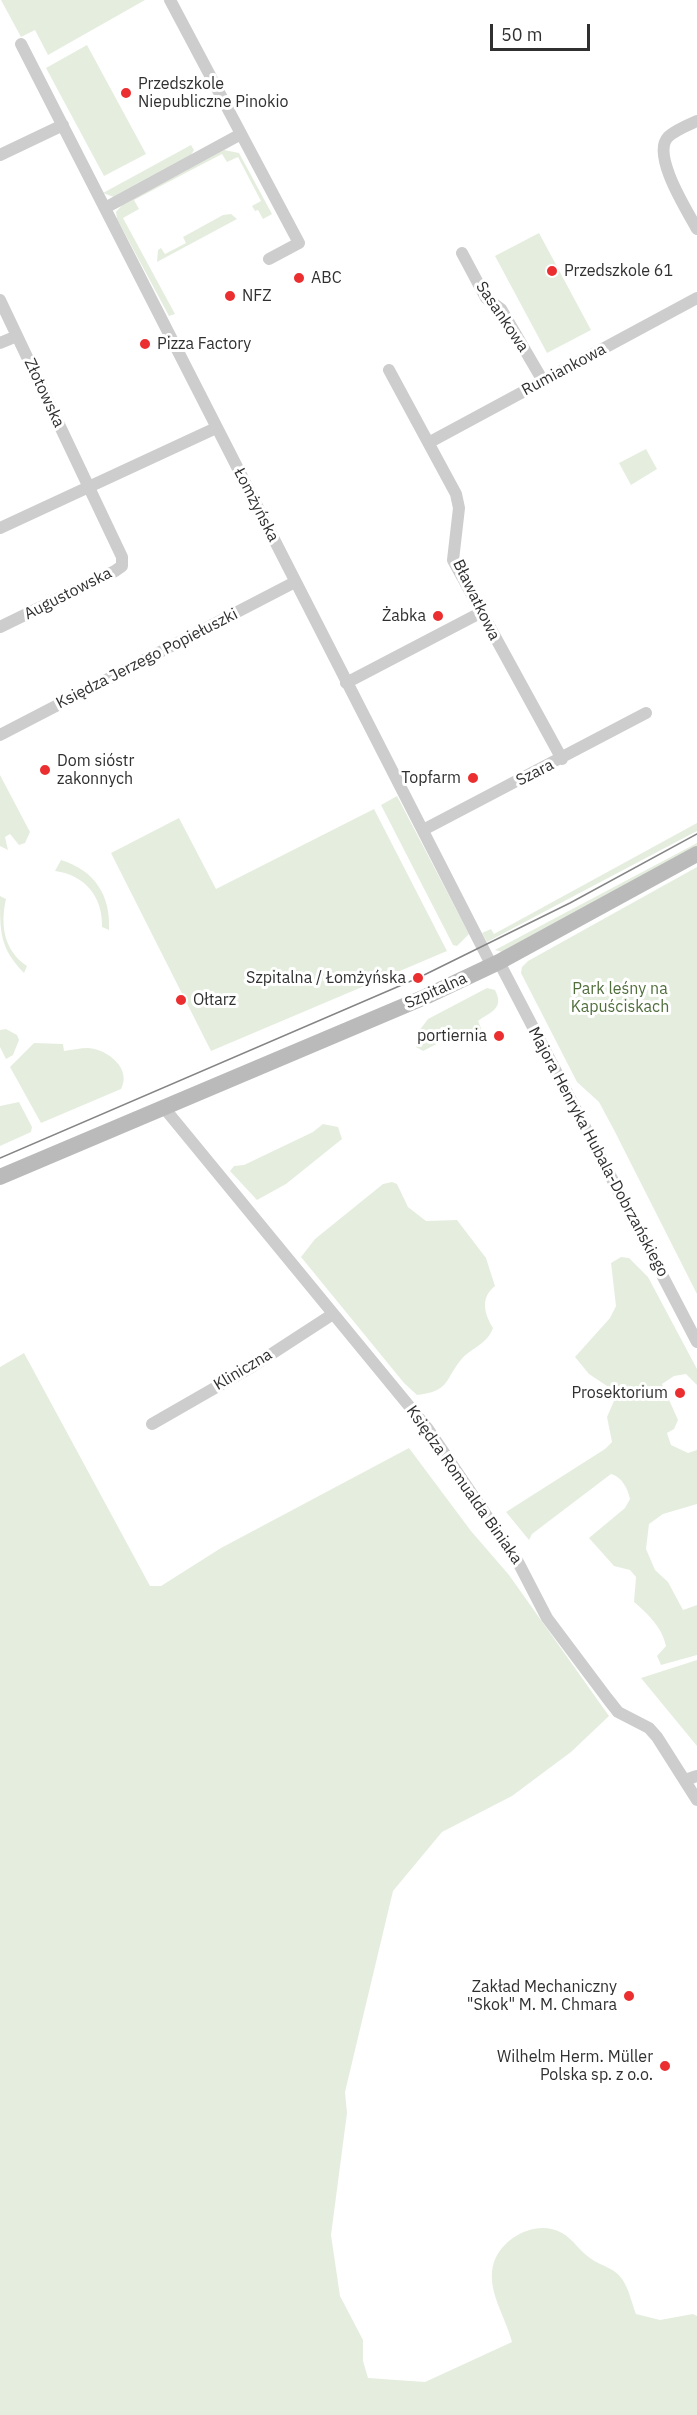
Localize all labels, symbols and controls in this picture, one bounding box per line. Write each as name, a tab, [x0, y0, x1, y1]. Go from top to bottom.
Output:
scale bar	[493, 12, 594, 50]
text: 50 m	[501, 23, 543, 46]
place label: Przedszkole Niepubliczne Pinokio	[138, 74, 288, 112]
marker: Przedszkole Niepubliczne Pinokio	[119, 86, 133, 100]
place label: Przedszkole 61	[564, 261, 673, 281]
marker: Przedszkole 61	[545, 264, 559, 278]
place label: ABC	[311, 268, 342, 288]
marker: ABC	[292, 271, 306, 285]
street label: Sasankowa	[471, 278, 533, 356]
place label: NFZ	[242, 286, 272, 306]
marker: NFZ	[223, 289, 237, 303]
place label: Pizza Factory	[157, 334, 251, 354]
marker: Pizza Factory	[138, 337, 152, 351]
street label: Rumiankowa	[519, 340, 609, 400]
street label: Złotowska	[20, 355, 68, 431]
street label: Łomżyńska	[229, 465, 283, 545]
street label: Bławatkowa	[448, 557, 504, 643]
street label: Augustowska	[21, 564, 115, 624]
street label: Księdza Jerzego Popiełuszki	[53, 605, 241, 713]
place label: Żabka	[382, 606, 426, 626]
marker: Żabka	[431, 609, 445, 623]
place label: Dom sióstr zakonnych	[57, 751, 134, 789]
street label: Szara	[513, 755, 557, 791]
marker: Dom sióstr zakonnych	[38, 763, 52, 777]
place label: Topfarm	[401, 768, 461, 788]
marker: Topfarm	[466, 771, 480, 785]
place label: Szpitalna / Łomżyńska	[246, 968, 406, 988]
street label: Szpitalna	[402, 969, 470, 1013]
marker: Szpitalna / Łomżyńska	[411, 971, 425, 985]
park label: Park leśny na Kapuściskach	[571, 979, 669, 1017]
place label: Ołtarz	[193, 990, 236, 1010]
marker: Ołtarz	[174, 993, 188, 1007]
street label: Majora Henryka Hubala-Dobrzańskiego	[524, 1024, 672, 1280]
place label: portiernia	[417, 1026, 487, 1046]
marker: portiernia	[492, 1029, 506, 1043]
street label: Kliniczna	[210, 1345, 276, 1395]
place label: Prosektorium	[571, 1383, 668, 1403]
marker: Prosektorium	[673, 1386, 687, 1400]
street label: Księdza Romualda Biniaka	[402, 1402, 526, 1568]
place label: Zakład Mechaniczny "Skok" M. M. Chmara	[467, 1977, 617, 2015]
marker: Zakład Mechaniczny "Skok" M. M. Chmara	[622, 1989, 636, 2003]
place label: Wilhelm Herm. Müller Polska sp. z o.o.	[497, 2047, 653, 2085]
marker: Wilhelm Herm. Müller Polska sp. z o.o.	[658, 2059, 672, 2073]

